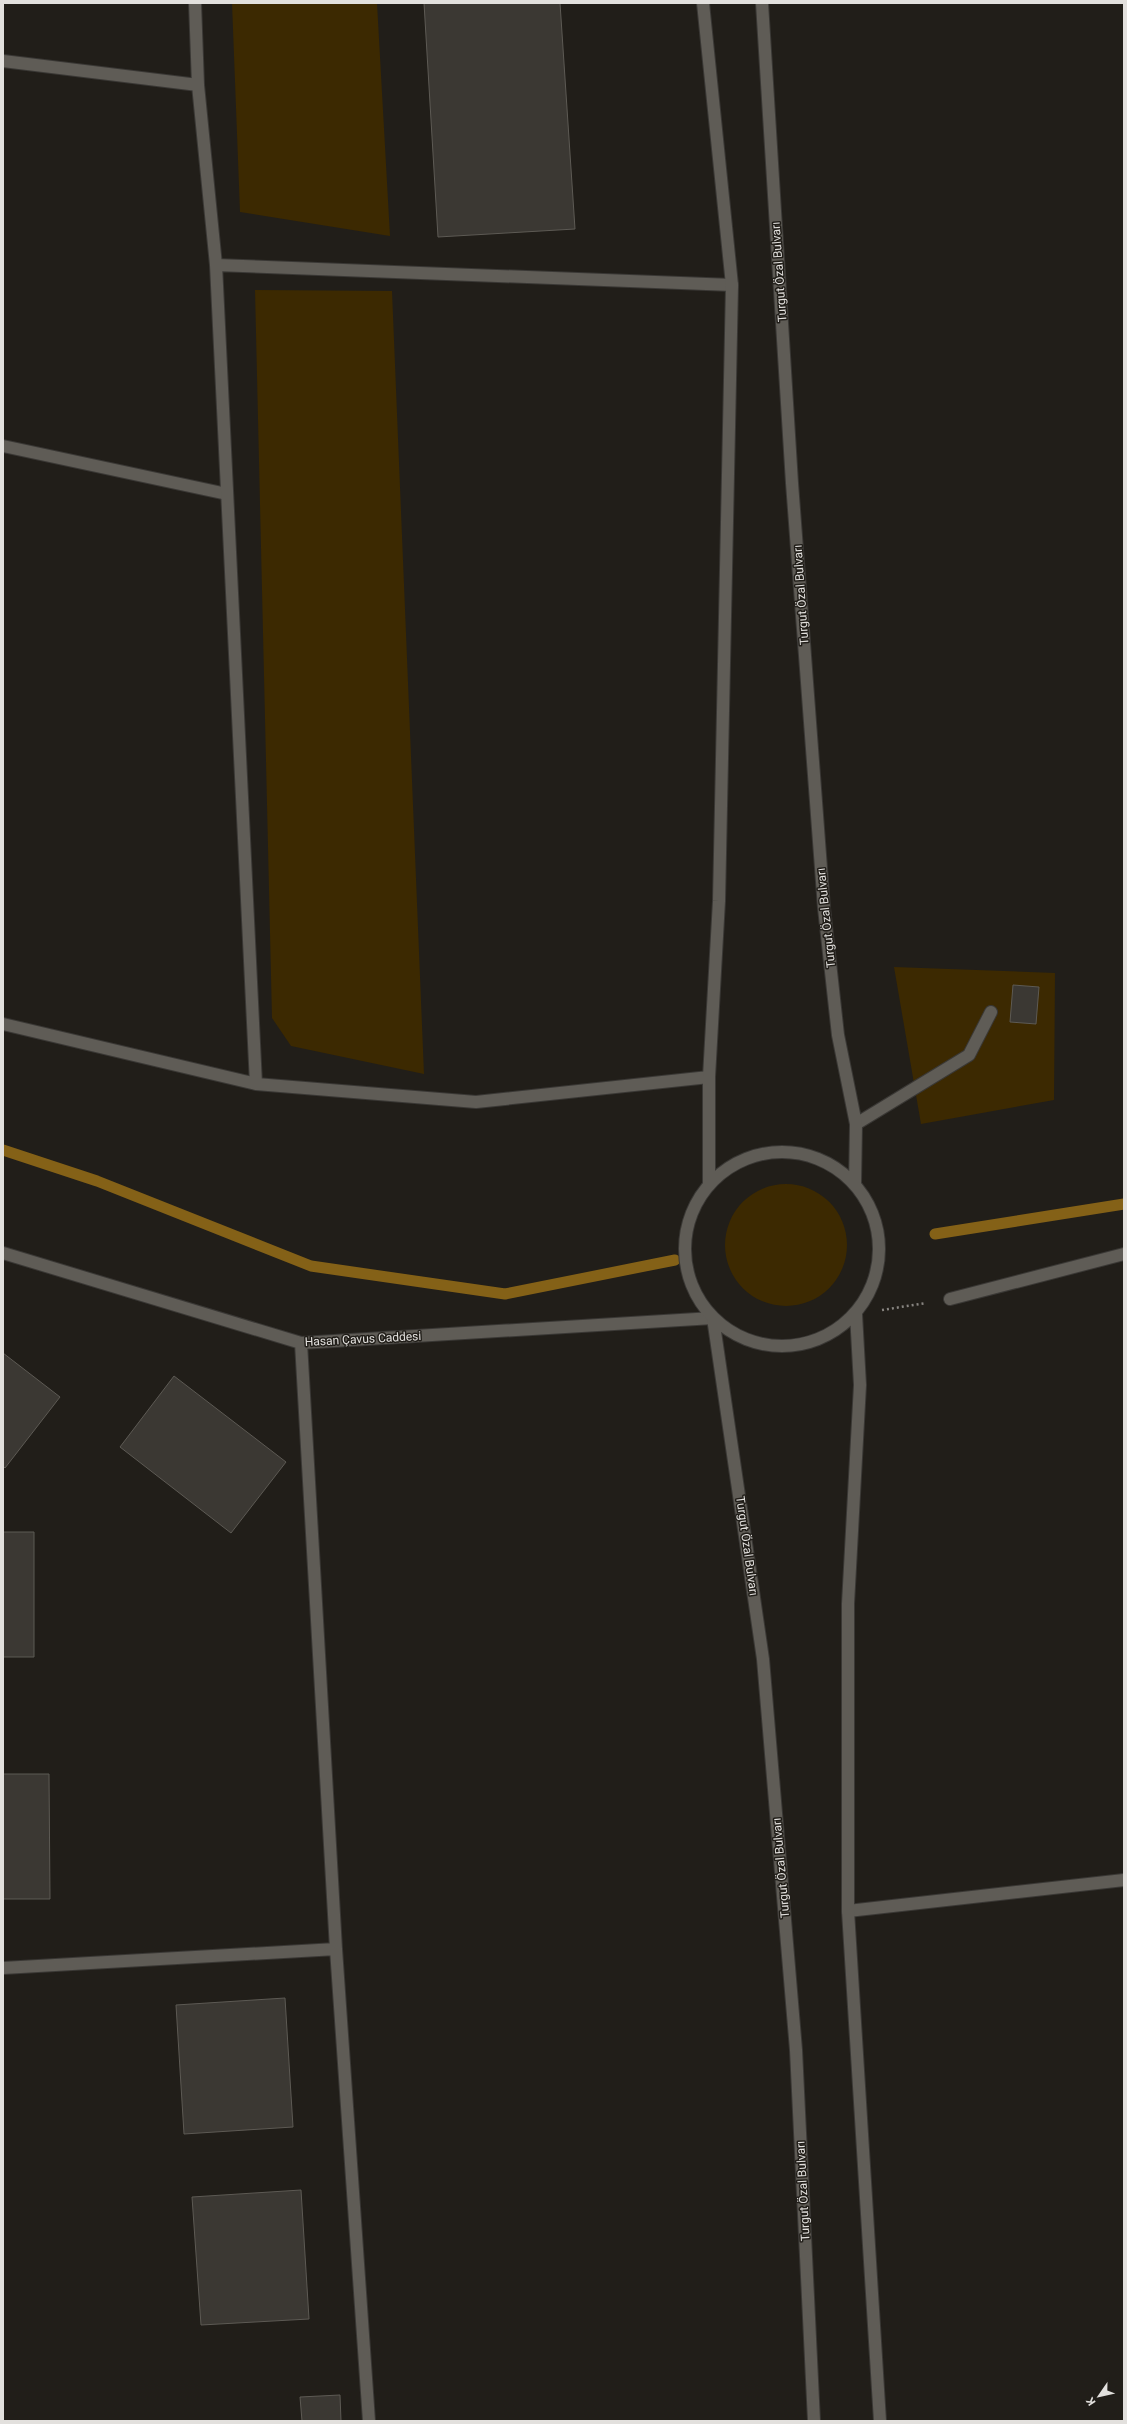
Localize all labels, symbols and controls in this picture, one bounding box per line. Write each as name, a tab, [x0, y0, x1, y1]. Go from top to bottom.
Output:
street label: Turgut Özal Bulvarı	[768, 221, 789, 323]
street label: Turgut Özal Bulvarı	[790, 544, 811, 646]
street label: Turgut Özal Bulvarı	[813, 867, 838, 969]
street label: Hasan Çavus Caddesi	[304, 1329, 422, 1349]
street label: Turgut Özal Bulvarı	[733, 1495, 762, 1597]
street label: Turgut Özal Bulvarı	[769, 1817, 792, 1919]
street label: Turgut Özal Bulvarı	[792, 2141, 813, 2242]
north arrow	[1079, 2376, 1119, 2416]
text: K	[1083, 2394, 1098, 2408]

